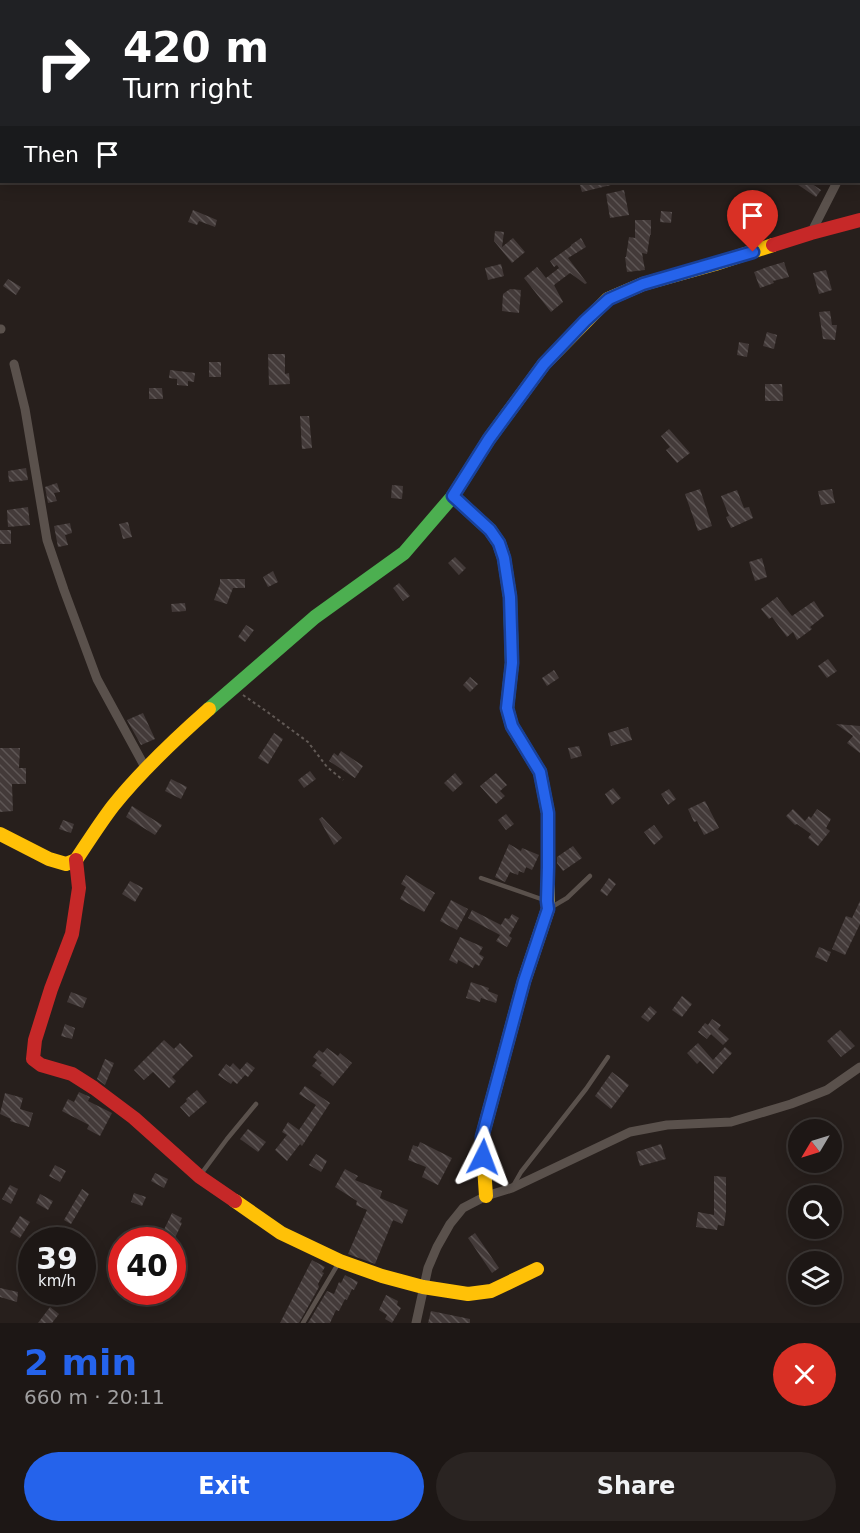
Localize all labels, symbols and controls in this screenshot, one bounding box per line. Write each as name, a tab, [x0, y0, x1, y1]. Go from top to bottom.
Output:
text: 420 m	[123, 23, 269, 72]
icon: right	[24, 24, 102, 102]
text: Turn right	[123, 73, 252, 104]
icon: arrive	[91, 138, 124, 171]
text: Then	[24, 142, 79, 167]
pin	[727, 190, 778, 252]
icon: arrive	[736, 199, 769, 232]
north arrow	[788, 1119, 842, 1173]
map controls	[788, 1119, 842, 1305]
position arrow	[451, 1125, 515, 1189]
button: search	[788, 1185, 842, 1239]
speed limit sign: 40	[108, 1227, 186, 1305]
text: 39	[36, 1241, 78, 1276]
button: layers	[788, 1251, 842, 1305]
text: km/h	[38, 1272, 76, 1290]
text: 2 min	[24, 1342, 137, 1383]
button: close	[773, 1343, 836, 1406]
text: 660 m · 20:11	[24, 1385, 165, 1409]
button: Exit	[24, 1452, 424, 1521]
button: Share	[436, 1452, 836, 1521]

